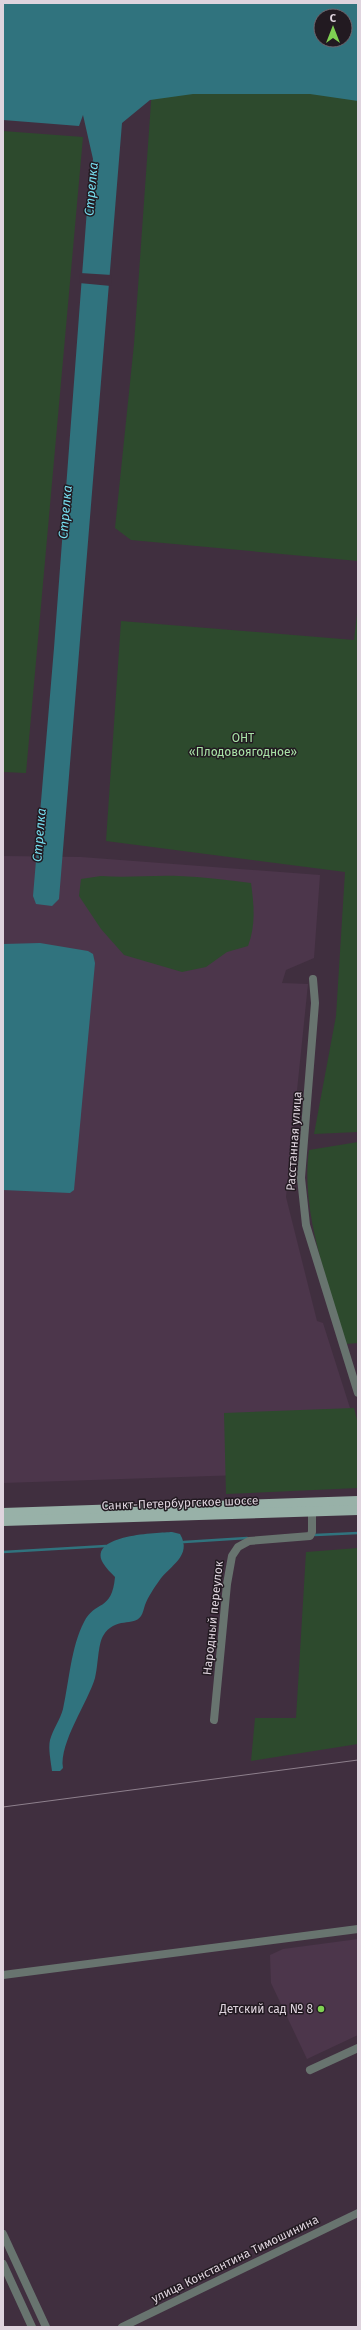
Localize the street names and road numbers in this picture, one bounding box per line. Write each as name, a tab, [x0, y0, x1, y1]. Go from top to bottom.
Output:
street label: Расстанная улица	[284, 1091, 304, 1191]
street label: Санкт-Петербургское шоссе	[101, 1493, 259, 1513]
street label: Народный переулок	[200, 1559, 226, 1676]
street label: улица Константина Тимошинина	[149, 2212, 321, 2306]

